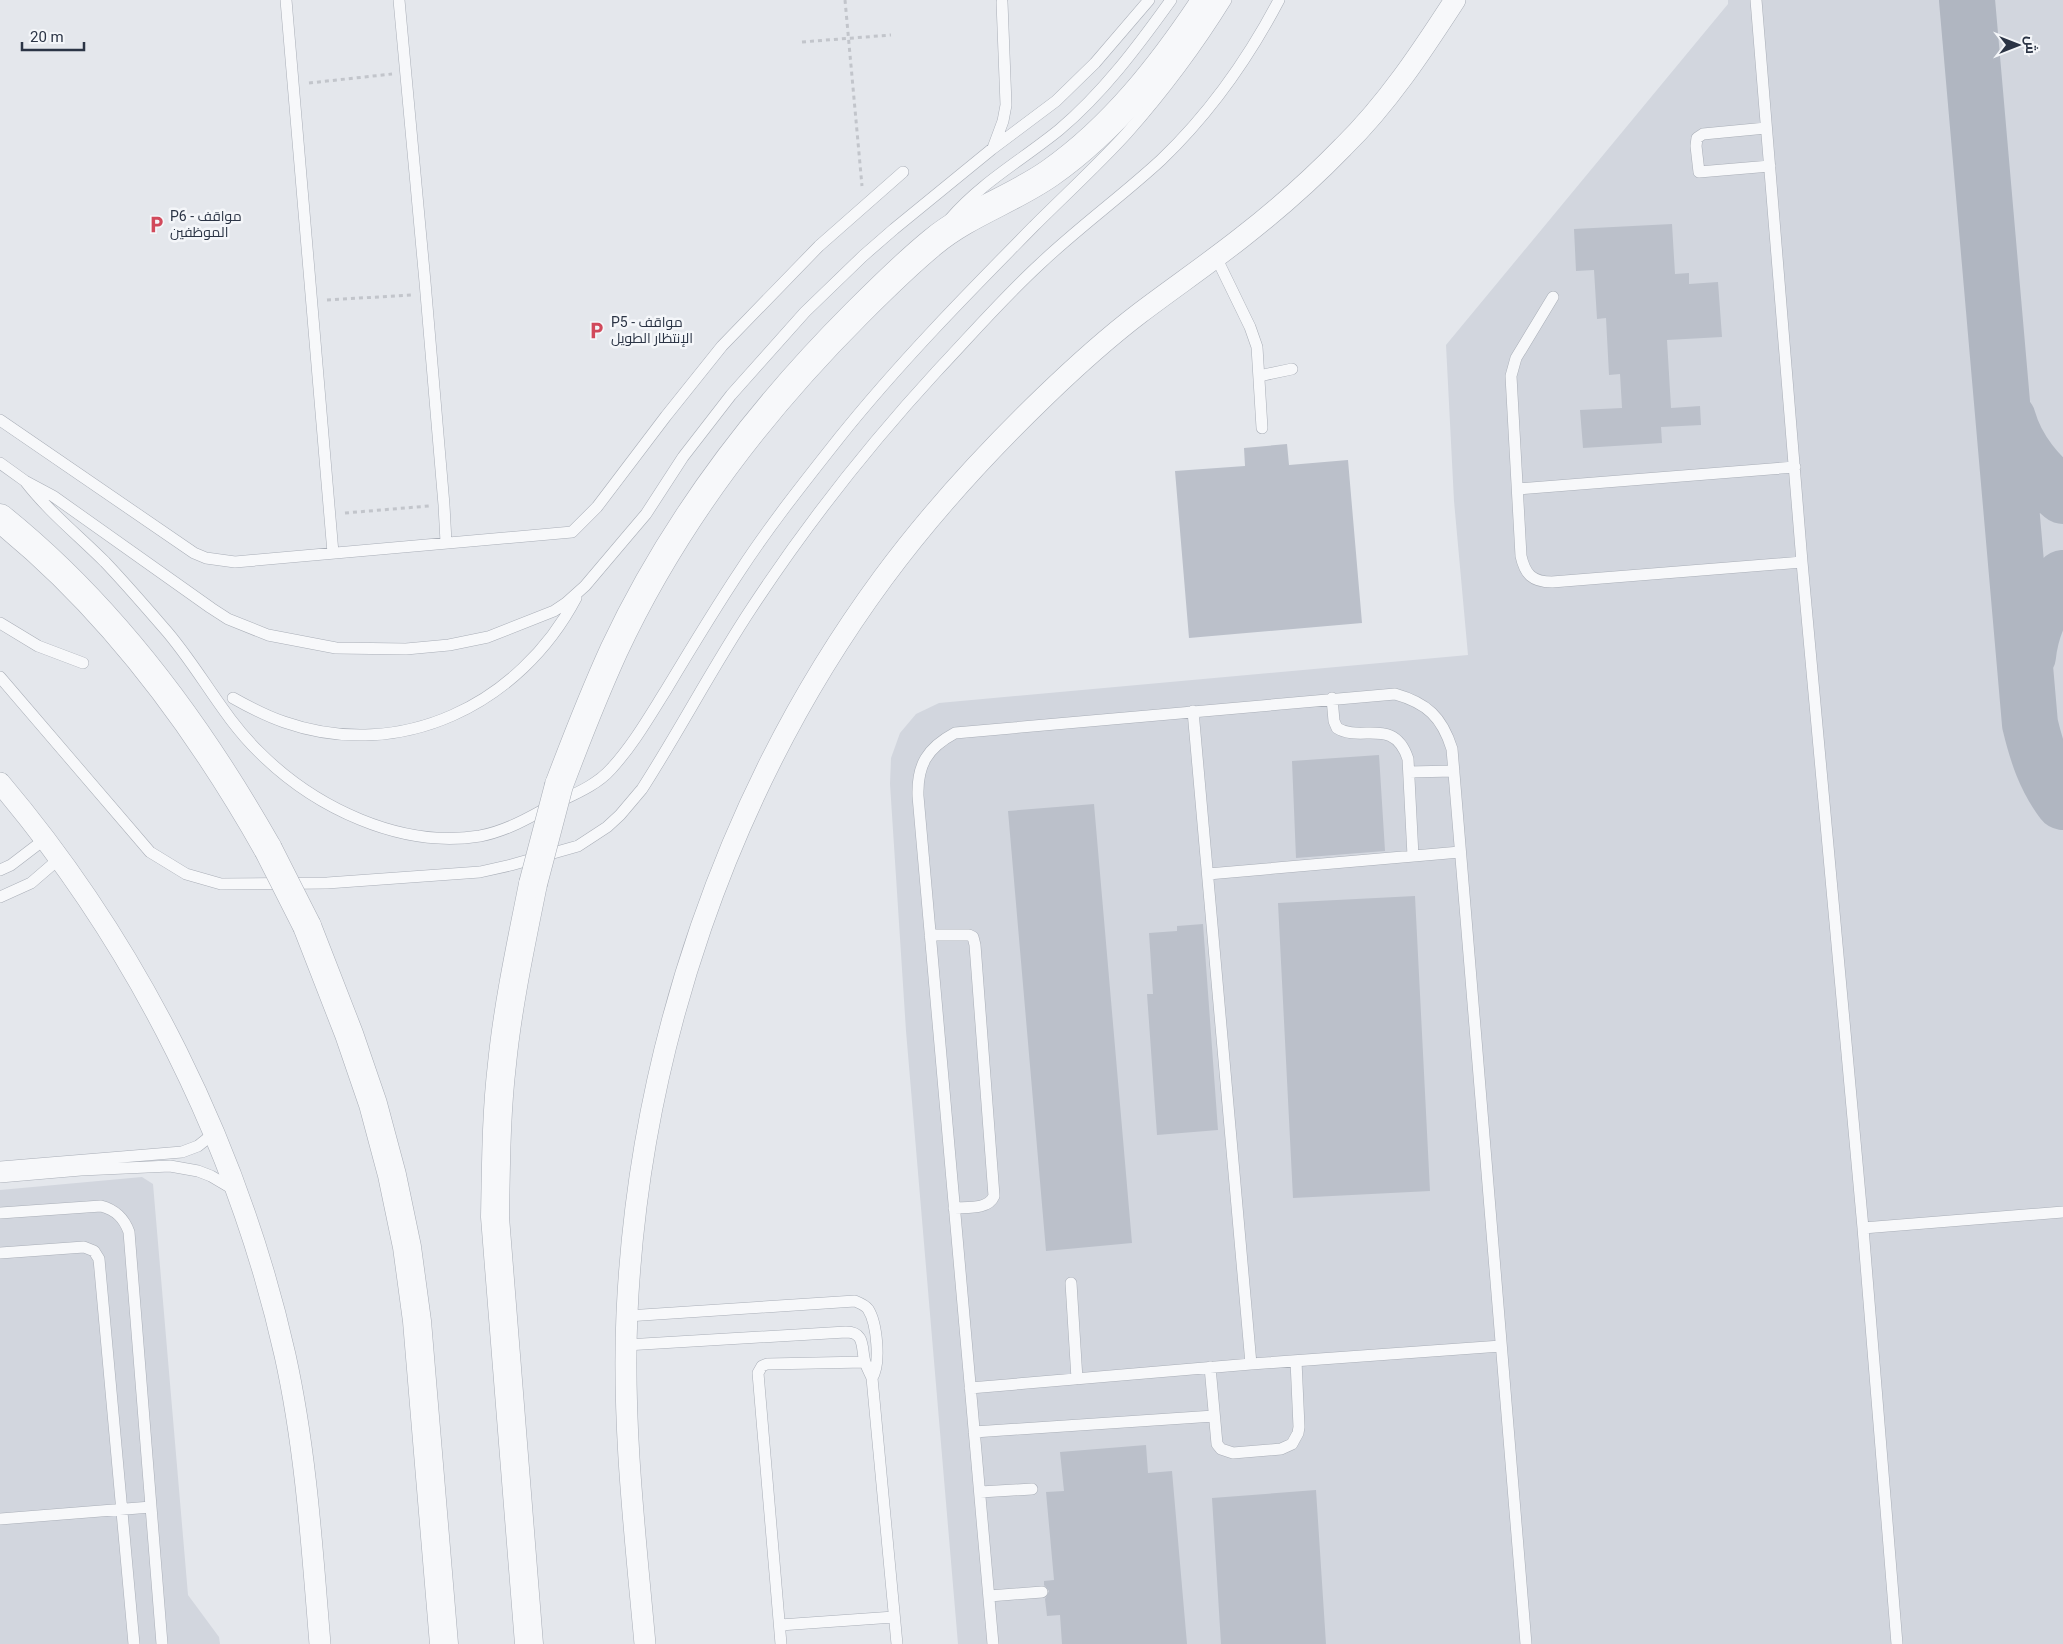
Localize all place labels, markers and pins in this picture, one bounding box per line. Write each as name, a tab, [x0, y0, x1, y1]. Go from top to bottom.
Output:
place label: P6 - مواقف الموظفين	[170, 208, 242, 240]
parking icon: P6 - مواقف الموظفين	[146, 214, 166, 234]
place label: P5 - مواقف الإنتظار الطويل	[611, 314, 693, 347]
parking icon: P5 - مواقف الإنتظار الطويل	[587, 320, 607, 340]

